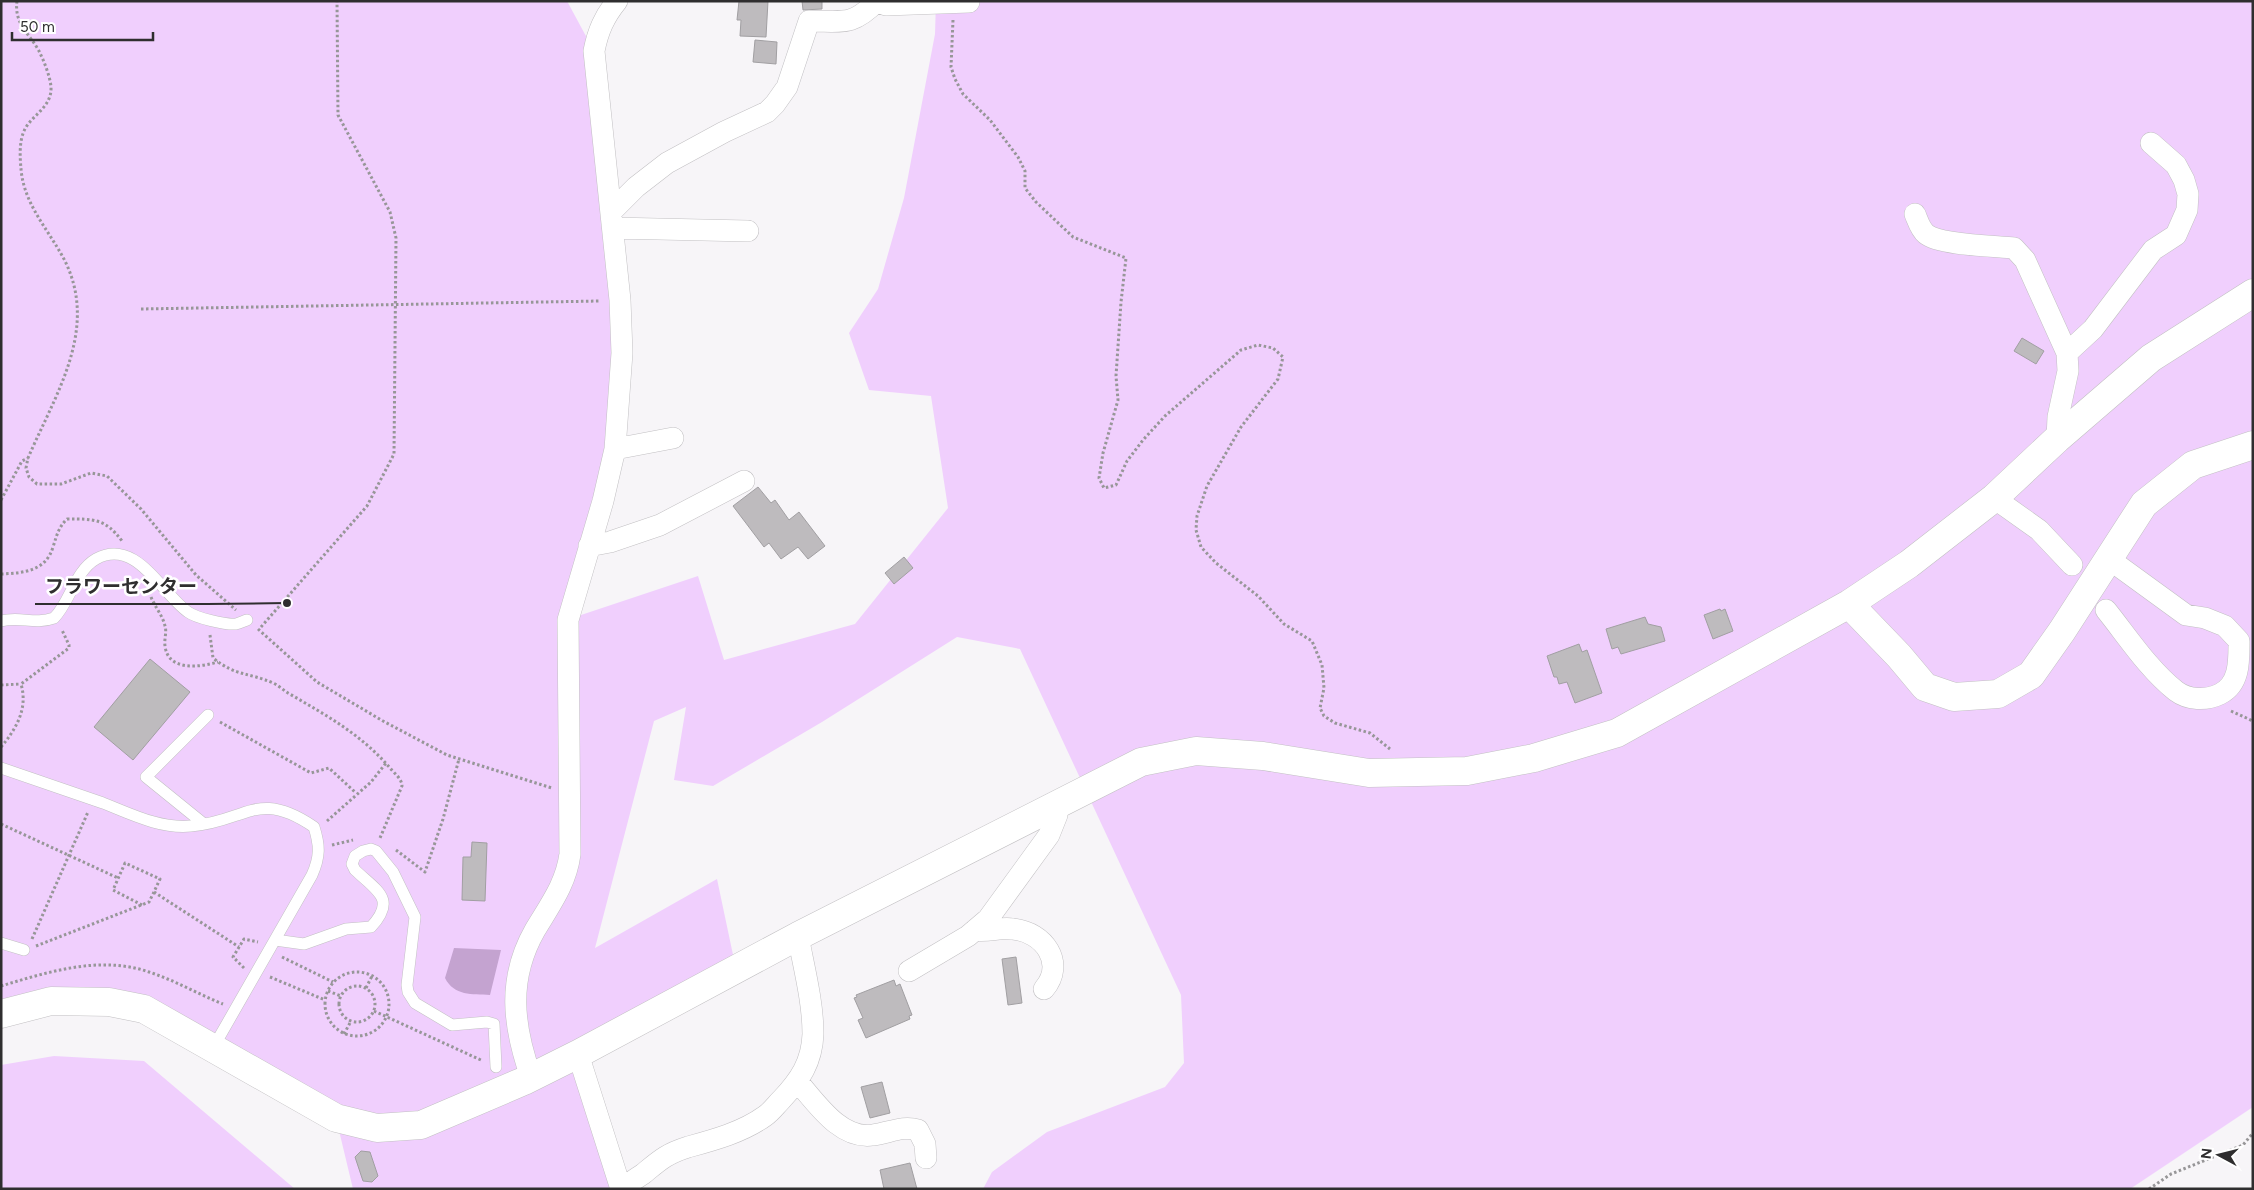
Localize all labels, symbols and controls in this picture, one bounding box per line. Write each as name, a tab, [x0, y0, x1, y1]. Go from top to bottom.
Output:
scale bar	[12, 10, 154, 42]
text: 50 m	[20, 18, 55, 36]
callout: フラワーセンター	[35, 570, 207, 604]
text: フラワーセンター	[45, 575, 197, 598]
north arrow	[2194, 1130, 2244, 1180]
text: N	[2197, 1147, 2216, 1160]

